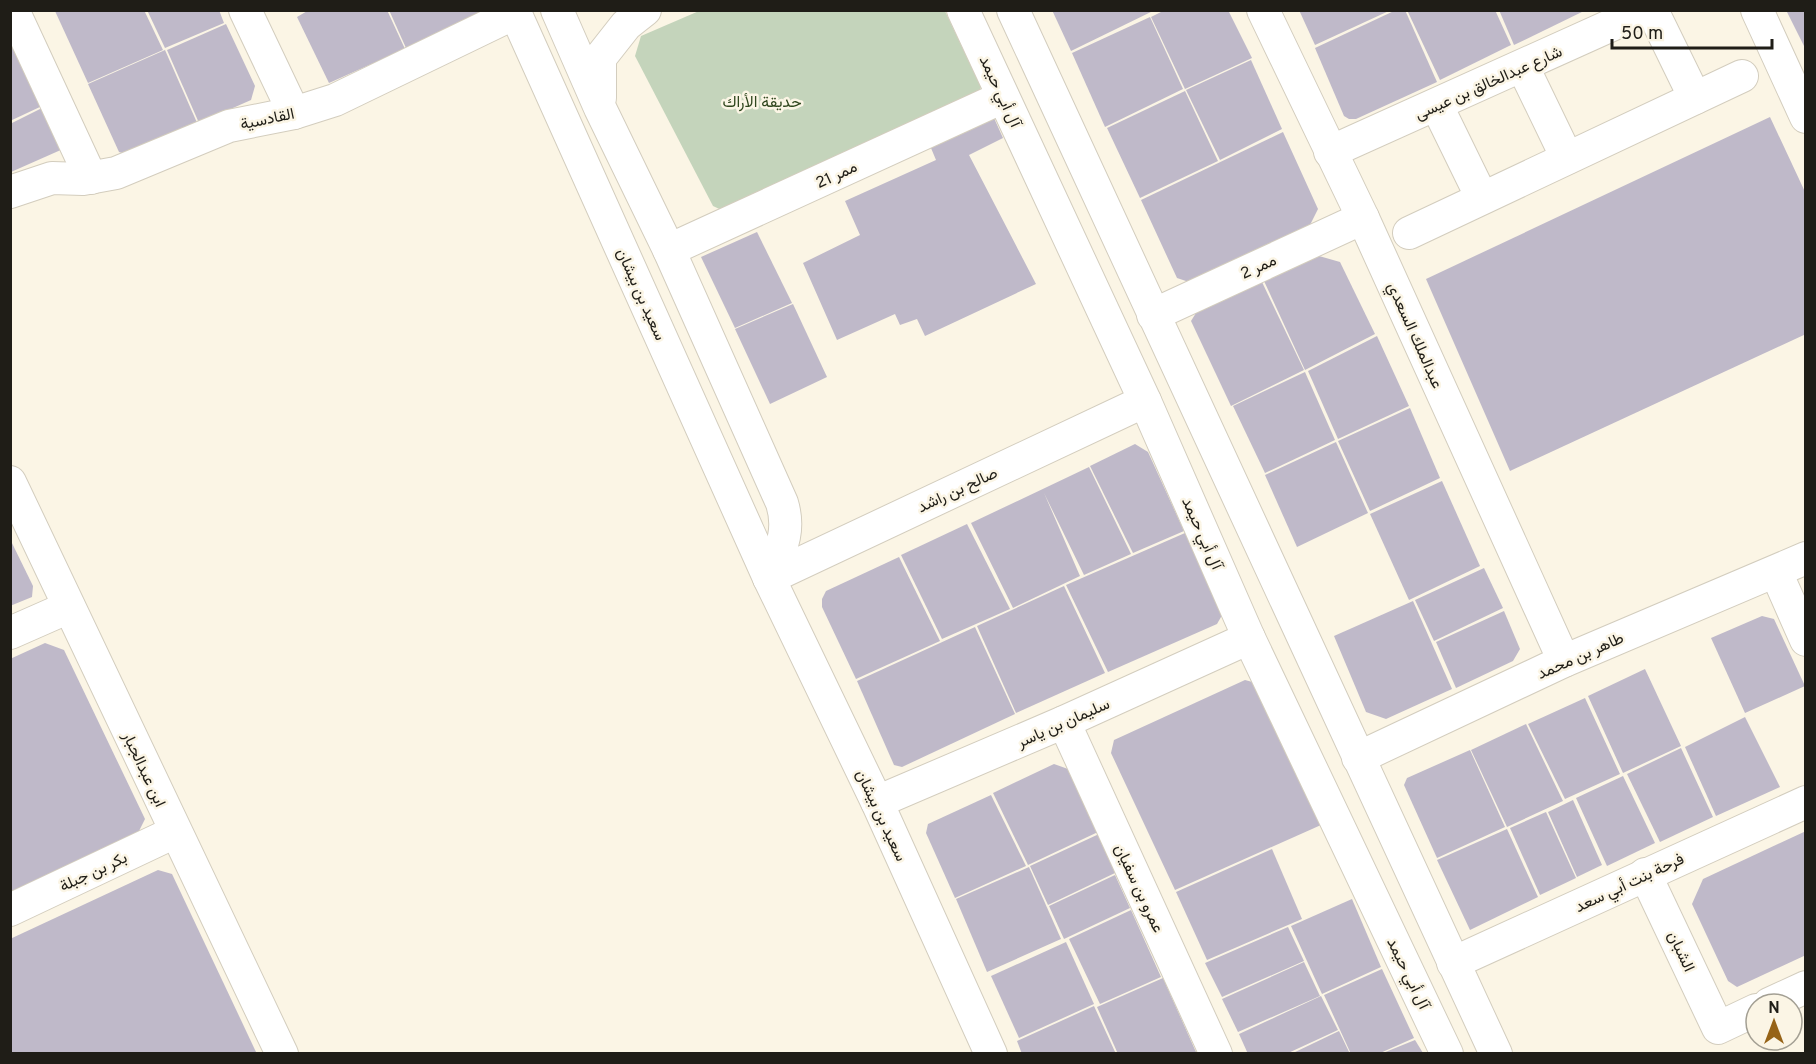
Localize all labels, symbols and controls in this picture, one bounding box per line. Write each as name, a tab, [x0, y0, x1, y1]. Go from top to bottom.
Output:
scale bar	[1612, 12, 1772, 50]
text: 50 m	[1621, 23, 1663, 46]
street label: شارع عبدالخالق بن عيسى	[1412, 42, 1566, 125]
street label: آل أبي حيمد	[972, 53, 1025, 133]
park label: حديقة الأراك	[722, 93, 802, 113]
street label: القادسية	[239, 104, 296, 135]
street label: ممر 21	[813, 158, 861, 194]
street label: سعيد بن بيشان	[611, 246, 669, 344]
street label: ممر 2	[1238, 251, 1280, 285]
street label: عبدالملك السعدي	[1380, 280, 1447, 393]
street label: صالح بن راشد	[915, 464, 1001, 518]
street label: آل أبي حيمد	[1175, 495, 1226, 575]
street label: طاهر بن محمد	[1534, 629, 1627, 685]
street label: سليمان بن ياسر	[1013, 694, 1113, 754]
street label: ابن عبدالجبار	[117, 728, 169, 811]
street label: سعيد بن بيشان	[850, 767, 910, 865]
street label: عمرو بن سفيان	[1109, 841, 1167, 936]
street label: بكر بن جبلة	[57, 848, 131, 897]
street label: فرحة بنت أبي سعد	[1572, 850, 1688, 920]
street label: الشبان	[1662, 928, 1698, 975]
street label: آل أبي حيمد	[1380, 935, 1434, 1015]
north arrow	[1744, 992, 1804, 1052]
text: N	[1768, 999, 1780, 1019]

